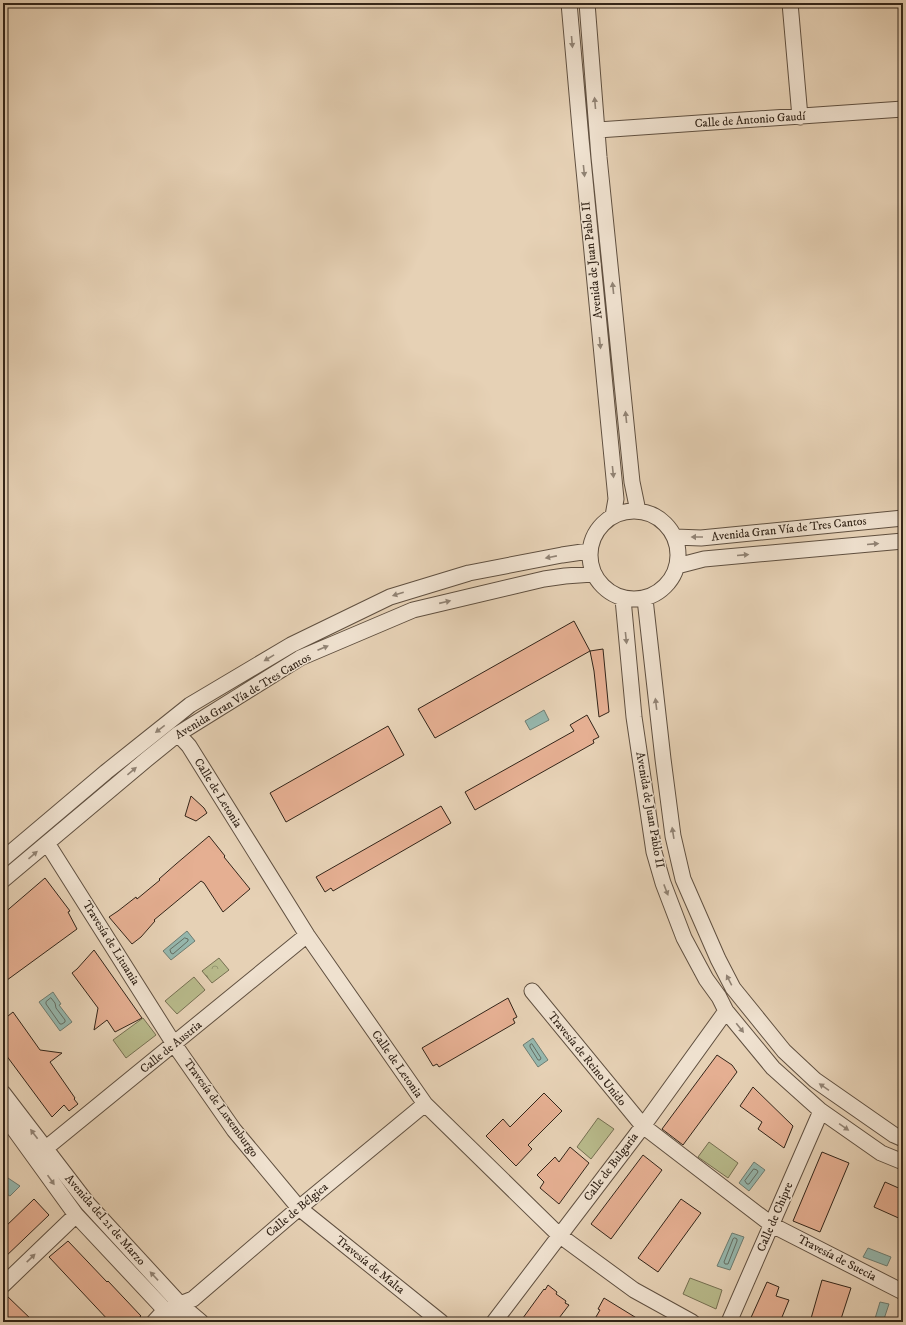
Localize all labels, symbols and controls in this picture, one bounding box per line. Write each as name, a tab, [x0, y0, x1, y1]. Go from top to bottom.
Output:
one-way arrow	[569, 36, 575, 48]
one-way arrow	[592, 97, 599, 109]
street label: Calle de Antonio Gaudí	[694, 109, 807, 131]
one-way arrow	[580, 165, 587, 177]
street label: Avenida de Juan Pablo II	[578, 201, 606, 319]
one-way arrow	[609, 282, 616, 294]
one-way arrow	[597, 337, 604, 349]
one-way arrow	[623, 411, 629, 423]
one-way arrow	[609, 466, 616, 478]
street label: Avenida Gran Vía de Tres Cantos	[711, 513, 867, 545]
one-way arrow	[690, 534, 703, 540]
one-way arrow	[867, 541, 879, 547]
one-way arrow	[737, 552, 749, 559]
one-way arrow	[545, 554, 557, 560]
one-way arrow	[391, 591, 403, 597]
one-way arrow	[438, 599, 451, 605]
one-way arrow	[623, 632, 630, 644]
one-way arrow	[318, 645, 330, 651]
street label: Avenida Gran Vía de Tres Cantos	[172, 649, 314, 743]
one-way arrow	[264, 654, 274, 662]
one-way arrow	[653, 698, 659, 710]
one-way arrow	[155, 725, 166, 734]
street label: Avenida de Juan Pablo II	[632, 751, 668, 869]
street label: Calle de Letonia	[191, 755, 246, 831]
one-way arrow	[127, 766, 137, 775]
one-way arrow	[670, 827, 676, 839]
one-way arrow	[27, 850, 38, 859]
one-way arrow	[663, 885, 669, 897]
street label: Travesía de Lituania	[79, 898, 143, 989]
one-way arrow	[726, 974, 732, 985]
street label: Travesía de Reino Unido	[544, 1009, 630, 1109]
street label: Calle de Austria	[137, 1017, 206, 1077]
one-way arrow	[736, 1023, 745, 1034]
street label: Calle de Letonia	[368, 1027, 426, 1101]
street label: Travesía de Luxemburgo	[180, 1056, 262, 1160]
one-way arrow	[819, 1083, 829, 1091]
one-way arrow	[839, 1123, 849, 1131]
one-way arrow	[30, 1129, 39, 1140]
street label: Calle de Bulgaria	[580, 1129, 642, 1204]
street label: Avenida del 21 de Marzo	[61, 1171, 149, 1269]
one-way arrow	[47, 1174, 55, 1185]
street label: Calle de Bélgica	[263, 1179, 332, 1240]
street label: Calle de Chipre	[754, 1180, 796, 1254]
street label: Travesía de Suecia	[795, 1232, 880, 1285]
street label: Travesía de Malta	[332, 1233, 408, 1298]
one-way arrow	[26, 1253, 36, 1263]
one-way arrow	[149, 1271, 159, 1281]

